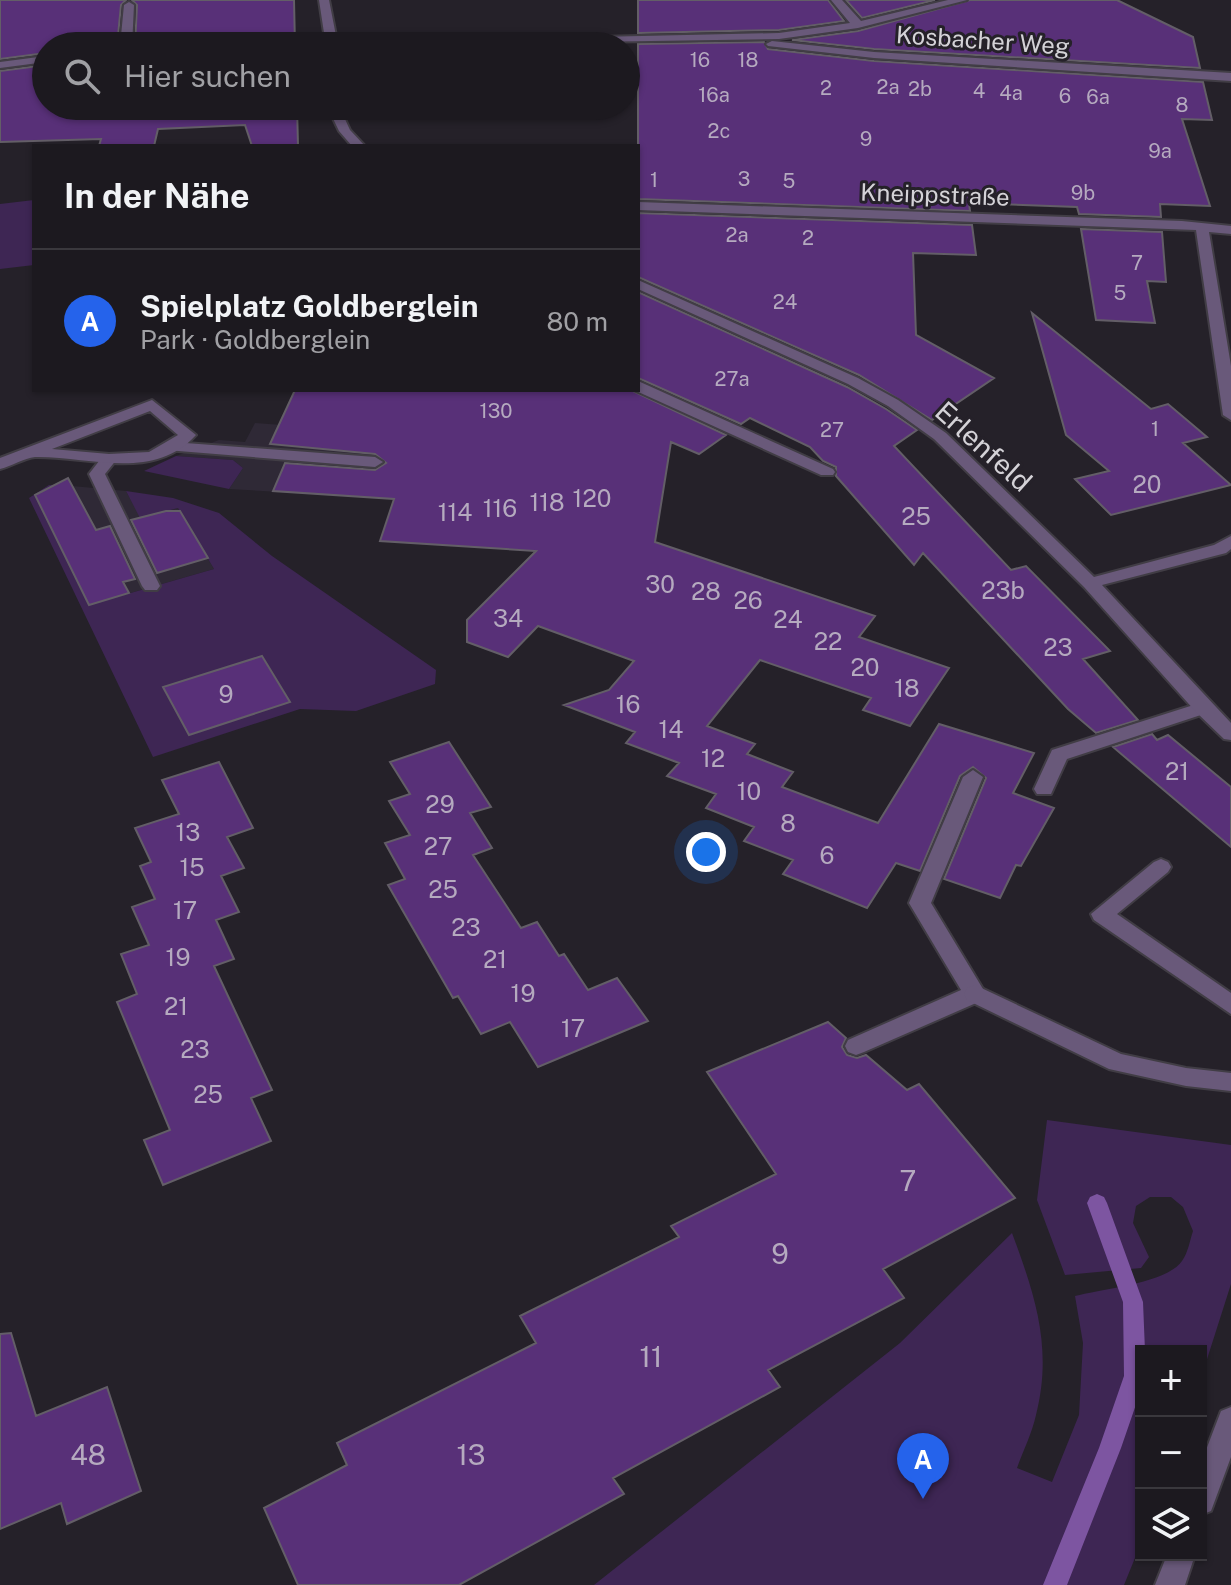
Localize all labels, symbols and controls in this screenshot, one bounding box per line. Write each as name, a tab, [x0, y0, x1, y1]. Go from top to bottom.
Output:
street label: Kosbacher Weg	[895, 20, 1071, 60]
search box	[32, 32, 640, 120]
house number: 16	[690, 48, 710, 72]
house number: 18	[737, 48, 759, 72]
icon: search	[60, 54, 104, 98]
text: Hier suchen	[124, 58, 291, 94]
house number: 2a	[877, 75, 899, 99]
house number: 2	[820, 76, 832, 100]
house number: 2b	[908, 77, 932, 101]
house number: 4	[973, 79, 985, 103]
house number: 4a	[999, 81, 1023, 105]
house number: 16a	[698, 83, 730, 107]
house number: 6	[1059, 84, 1071, 108]
house number: 6a	[1086, 85, 1110, 109]
house number: 8	[1176, 93, 1188, 117]
house number: 2c	[708, 119, 730, 143]
house number: 9	[860, 127, 872, 151]
house number: 9a	[1148, 139, 1172, 163]
house number: 3	[738, 167, 750, 191]
house number: 1	[650, 168, 658, 192]
house number: 5	[783, 169, 795, 193]
text: In der Nähe	[64, 176, 250, 216]
street label: Kneippstraße	[860, 177, 1010, 211]
house number: 9b	[1071, 181, 1095, 205]
house number: 2a	[726, 223, 748, 247]
house number: 2	[802, 226, 814, 250]
house number: 7	[1131, 251, 1143, 275]
house number: 5	[1114, 281, 1126, 305]
text: Spielplatz Goldberglein	[140, 288, 478, 324]
house number: 24	[773, 290, 797, 314]
text: A	[81, 306, 99, 337]
text: 80 m	[547, 306, 608, 337]
text: Park · Goldberglein	[140, 324, 370, 355]
house number: 27a	[715, 367, 750, 391]
street label: Erlenfeld	[929, 394, 1039, 498]
house number: 130	[480, 399, 512, 423]
house number: 1	[1151, 417, 1159, 441]
house number: 27	[820, 418, 844, 442]
house number: 20	[1133, 470, 1162, 498]
house number: 120	[573, 484, 611, 512]
house number: 118	[529, 488, 565, 516]
house number: 116	[483, 494, 517, 522]
house number: 114	[438, 498, 472, 526]
house number: 25	[901, 502, 931, 530]
house number: 30	[645, 570, 675, 598]
house number: 23b	[981, 576, 1025, 604]
house number: 28	[691, 577, 721, 605]
house number: 26	[733, 586, 763, 614]
house number: 34	[493, 604, 523, 632]
house number: 24	[773, 605, 803, 633]
house number: 22	[814, 627, 842, 655]
house number: 23	[1043, 633, 1073, 661]
house number: 20	[851, 653, 880, 681]
house number: 18	[894, 674, 920, 702]
house number: 9	[219, 680, 234, 708]
house number: 16	[616, 690, 640, 718]
house number: 14	[659, 715, 683, 743]
house number: 12	[701, 744, 725, 772]
house number: 21	[1165, 757, 1189, 785]
house number: 10	[737, 777, 761, 805]
house number: 29	[425, 790, 455, 818]
house number: 8	[780, 809, 796, 837]
house number: 13	[176, 818, 200, 846]
house number: 27	[424, 832, 452, 860]
your location	[686, 832, 726, 872]
house number: 6	[820, 841, 834, 869]
house number: 15	[179, 853, 205, 881]
house number: 25	[428, 875, 458, 903]
house number: 17	[173, 896, 197, 924]
house number: 23	[451, 913, 481, 941]
house number: 19	[166, 943, 190, 971]
house number: 21	[483, 945, 507, 973]
house number: 19	[511, 979, 535, 1007]
house number: 21	[164, 992, 188, 1020]
house number: 17	[561, 1014, 585, 1042]
house number: 23	[180, 1035, 210, 1063]
house number: 25	[193, 1080, 223, 1108]
house number: 7	[900, 1164, 916, 1197]
house number: 9	[771, 1237, 789, 1270]
house number: 11	[640, 1340, 662, 1373]
map controls	[1135, 1345, 1207, 1561]
button: +	[1135, 1345, 1207, 1417]
button: −	[1135, 1417, 1207, 1489]
pin: A	[897, 1433, 949, 1499]
house number: 48	[70, 1438, 106, 1471]
house number: 13	[456, 1438, 486, 1471]
button: layers	[1135, 1489, 1207, 1561]

